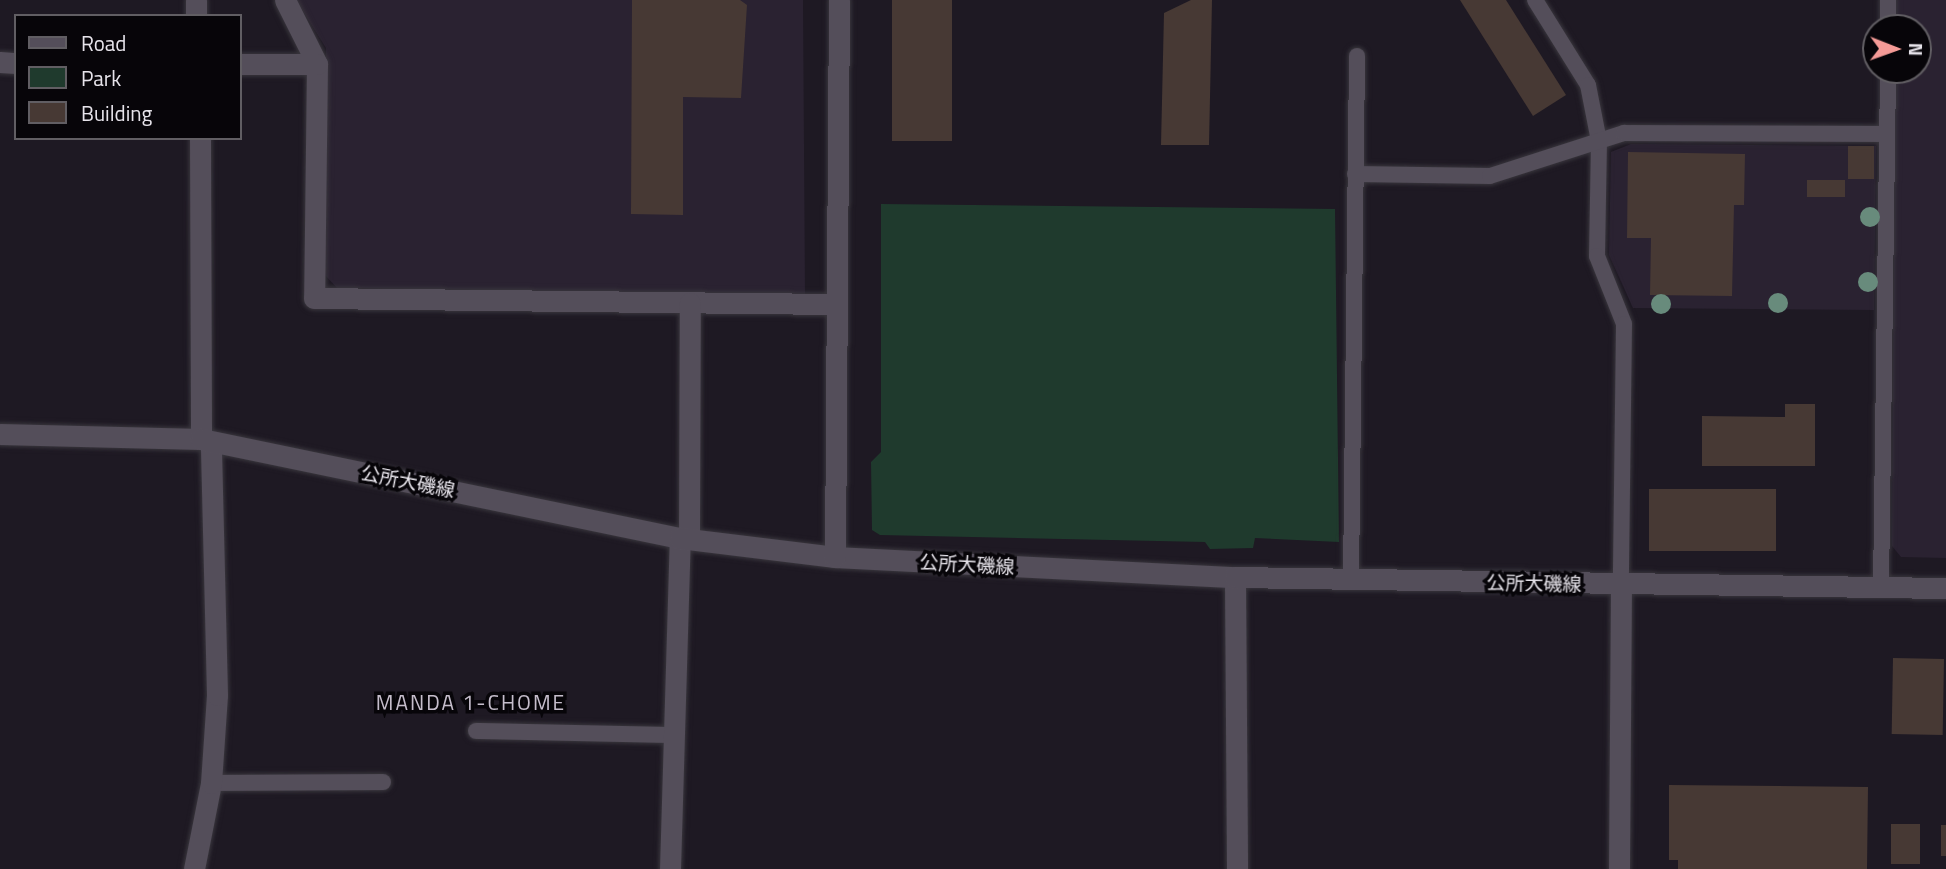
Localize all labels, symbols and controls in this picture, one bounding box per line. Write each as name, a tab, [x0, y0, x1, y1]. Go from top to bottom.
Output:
legend	[14, 14, 242, 140]
north arrow	[1862, 14, 1932, 84]
text: Road	[81, 27, 126, 59]
text: N	[1902, 42, 1931, 56]
text: Park	[81, 62, 121, 94]
text: Building	[81, 97, 152, 129]
street label: 公所大磯線	[359, 461, 457, 501]
street label: 公所大磯線	[919, 550, 1015, 578]
street label: 公所大磯線	[1486, 571, 1582, 595]
district label: MANDA 1-CHOME	[377, 689, 565, 715]

